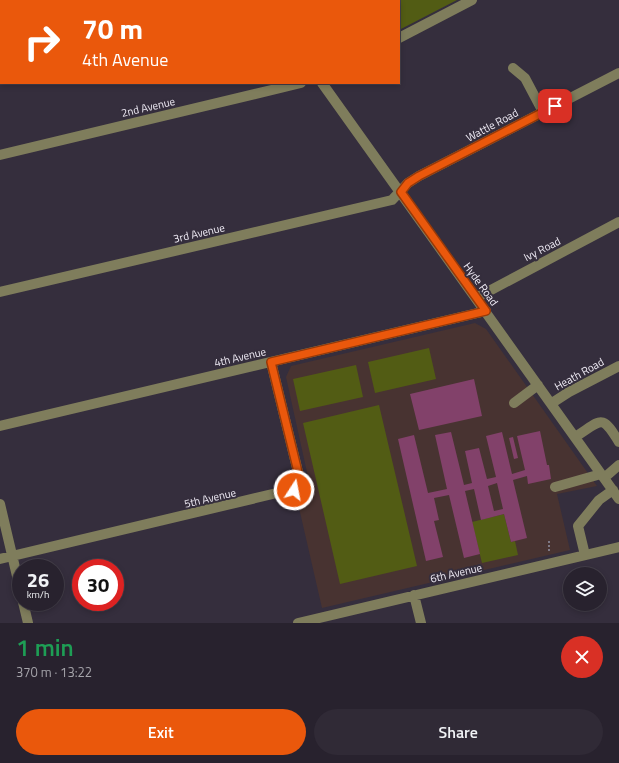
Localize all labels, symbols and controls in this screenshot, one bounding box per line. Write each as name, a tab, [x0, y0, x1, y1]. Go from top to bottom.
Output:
text: 70 m	[82, 7, 143, 50]
icon: right	[16, 16, 68, 68]
text: 4th Avenue	[82, 46, 168, 73]
pin	[538, 89, 572, 123]
street label: 2nd Avenue	[120, 93, 177, 121]
icon: arrive	[544, 95, 566, 117]
street label: Wattle Road	[463, 104, 521, 145]
street label: 3rd Avenue	[172, 219, 227, 247]
street label: Ivy Road	[521, 233, 563, 265]
street label: Hyde Road	[460, 259, 502, 309]
street label: 4th Avenue	[212, 343, 268, 371]
street label: Heath Road	[551, 354, 607, 394]
position arrow	[273, 469, 315, 511]
street label: 5th Avenue	[182, 484, 238, 512]
speed limit sign: 30	[72, 559, 124, 611]
street label: 6th Avenue	[428, 559, 484, 587]
text: 26	[27, 564, 49, 595]
map controls	[563, 567, 607, 611]
button: layers	[563, 567, 607, 611]
text: km/h	[27, 587, 49, 602]
text: 1 min	[16, 629, 74, 665]
button: close	[561, 636, 603, 678]
text: 370 m · 13:22	[16, 662, 92, 682]
button: Exit	[16, 709, 306, 755]
button: Share	[314, 709, 603, 755]

